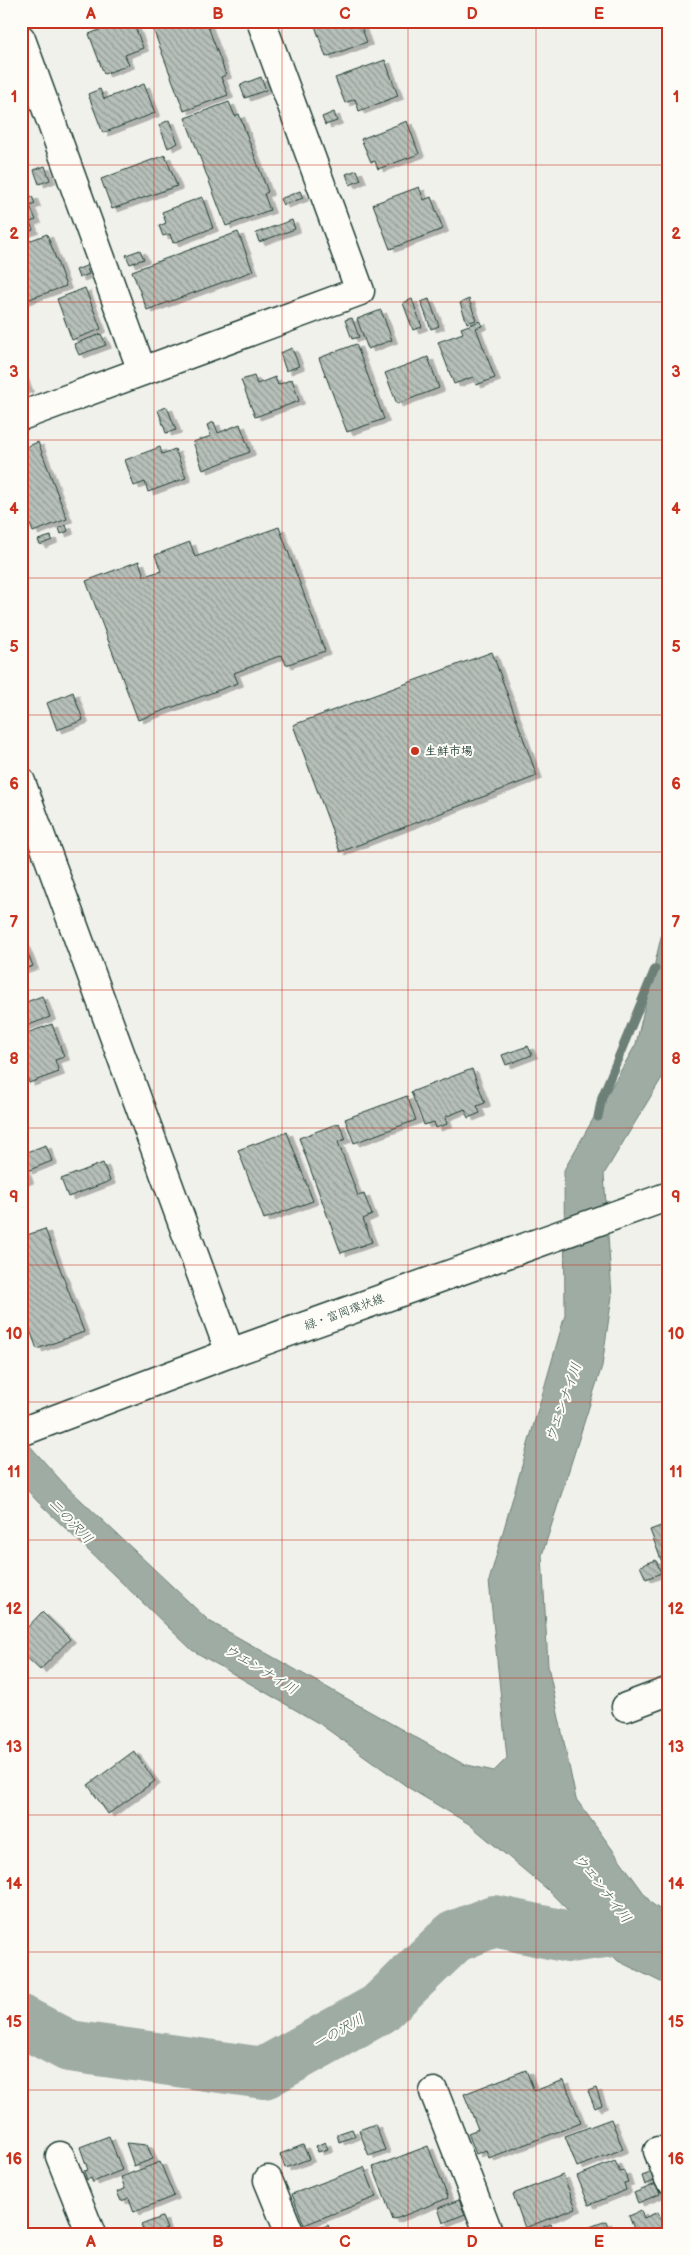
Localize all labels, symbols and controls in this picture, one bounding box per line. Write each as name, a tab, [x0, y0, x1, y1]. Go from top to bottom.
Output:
text: A	[85, 5, 96, 24]
text: B	[212, 5, 224, 24]
text: C	[339, 5, 351, 24]
text: D	[466, 5, 478, 24]
text: E	[594, 5, 604, 24]
text: 1	[11, 88, 17, 107]
text: 1	[673, 88, 679, 107]
text: 2	[9, 225, 19, 244]
text: 2	[671, 225, 681, 244]
text: 3	[9, 363, 19, 382]
text: 3	[671, 363, 681, 382]
text: 4	[9, 500, 19, 519]
text: 4	[671, 500, 681, 519]
text: 5	[9, 638, 19, 657]
text: 5	[671, 638, 681, 657]
place label: 生鮮市場	[425, 744, 473, 759]
marker: 生鮮市場	[409, 745, 421, 757]
text: 6	[9, 775, 19, 794]
text: 6	[671, 775, 681, 794]
text: 7	[10, 913, 19, 932]
text: 7	[672, 913, 681, 932]
text: 8	[9, 1050, 19, 1069]
text: 8	[671, 1050, 681, 1069]
text: 9	[9, 1188, 19, 1207]
text: 9	[671, 1188, 681, 1207]
street label: 緑・富岡環状線	[302, 1291, 386, 1334]
text: 10	[6, 1325, 22, 1344]
text: 10	[668, 1325, 684, 1344]
water label: ウエンナイ川	[542, 1360, 585, 1444]
text: 11	[7, 1463, 21, 1482]
text: 11	[669, 1463, 683, 1482]
water label: 二の沢川	[45, 1495, 96, 1547]
text: 12	[6, 1600, 23, 1619]
text: 12	[668, 1600, 685, 1619]
water label: ウエンナイ川	[221, 1641, 301, 1698]
text: 13	[6, 1738, 22, 1757]
text: 13	[668, 1738, 684, 1757]
water label: ウエンナイ川	[570, 1850, 635, 1926]
text: 14	[6, 1875, 23, 1894]
text: 14	[668, 1875, 685, 1894]
water label: 一の沢川	[310, 2010, 367, 2052]
text: 15	[6, 2013, 22, 2032]
text: 15	[668, 2013, 684, 2032]
text: 16	[6, 2150, 23, 2169]
text: 16	[668, 2150, 685, 2169]
text: A	[85, 2233, 96, 2252]
text: B	[212, 2233, 224, 2252]
text: C	[339, 2233, 351, 2252]
text: D	[466, 2233, 478, 2252]
text: E	[594, 2233, 604, 2252]

